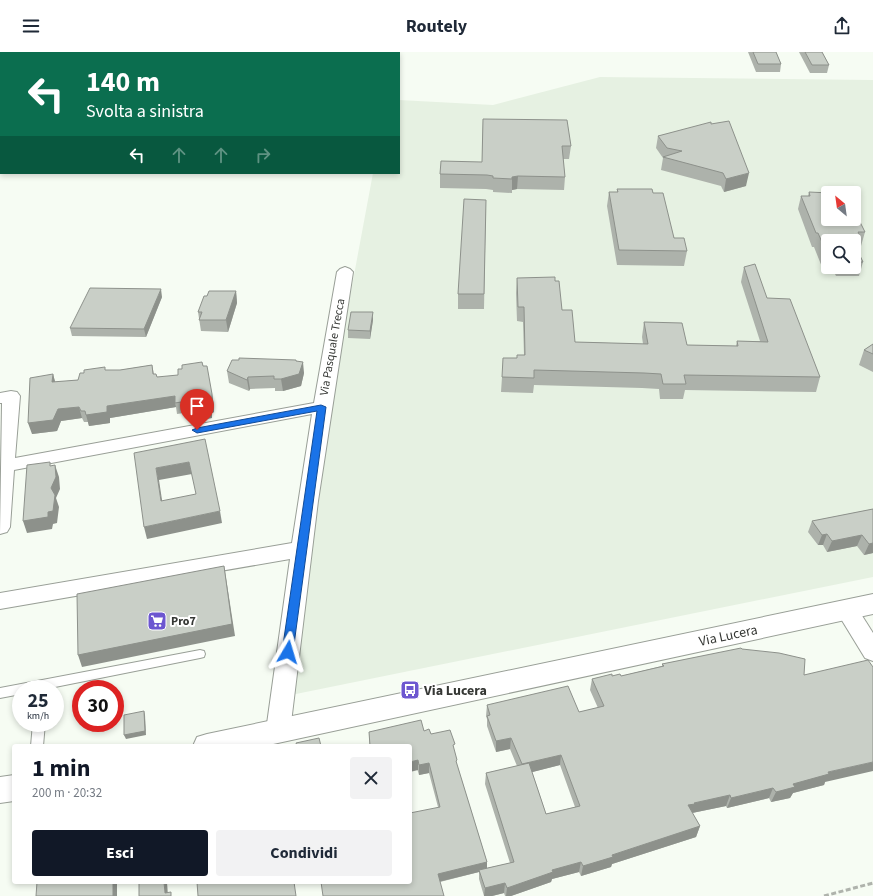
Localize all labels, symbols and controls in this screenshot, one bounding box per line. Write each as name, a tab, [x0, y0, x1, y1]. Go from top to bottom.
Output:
text: Routely	[406, 14, 467, 39]
icon: menu	[20, 15, 42, 37]
icon: share	[831, 15, 853, 37]
text: 140 m	[86, 62, 160, 102]
icon: left	[20, 68, 72, 120]
text: Svolta a sinistra	[86, 99, 204, 124]
icon: left	[126, 144, 148, 166]
icon: ahead	[168, 144, 190, 166]
icon: ahead	[210, 144, 232, 166]
icon: right	[252, 144, 274, 166]
north arrow	[821, 186, 861, 226]
map controls	[821, 186, 861, 274]
button: search	[821, 234, 861, 274]
street label: Via Pasquale Trecca	[316, 297, 349, 397]
pin	[180, 389, 214, 430]
icon: arrive	[186, 395, 208, 417]
supermarket icon: Pro7	[146, 610, 168, 632]
place label: Pro7	[171, 613, 196, 630]
street label: Via Lucera	[697, 620, 759, 652]
position arrow	[267, 631, 309, 673]
bus stop icon: Via Lucera	[399, 679, 421, 701]
speed limit sign: 30	[72, 680, 124, 732]
place label: Via Lucera	[423, 681, 487, 701]
text: 25	[27, 687, 49, 715]
text: km/h	[27, 709, 49, 723]
text: 1 min	[32, 751, 90, 786]
button: close	[350, 757, 392, 799]
text: 200 m · 20:32	[32, 784, 102, 802]
button: Esci	[32, 830, 208, 876]
button: Condividi	[216, 830, 392, 876]

